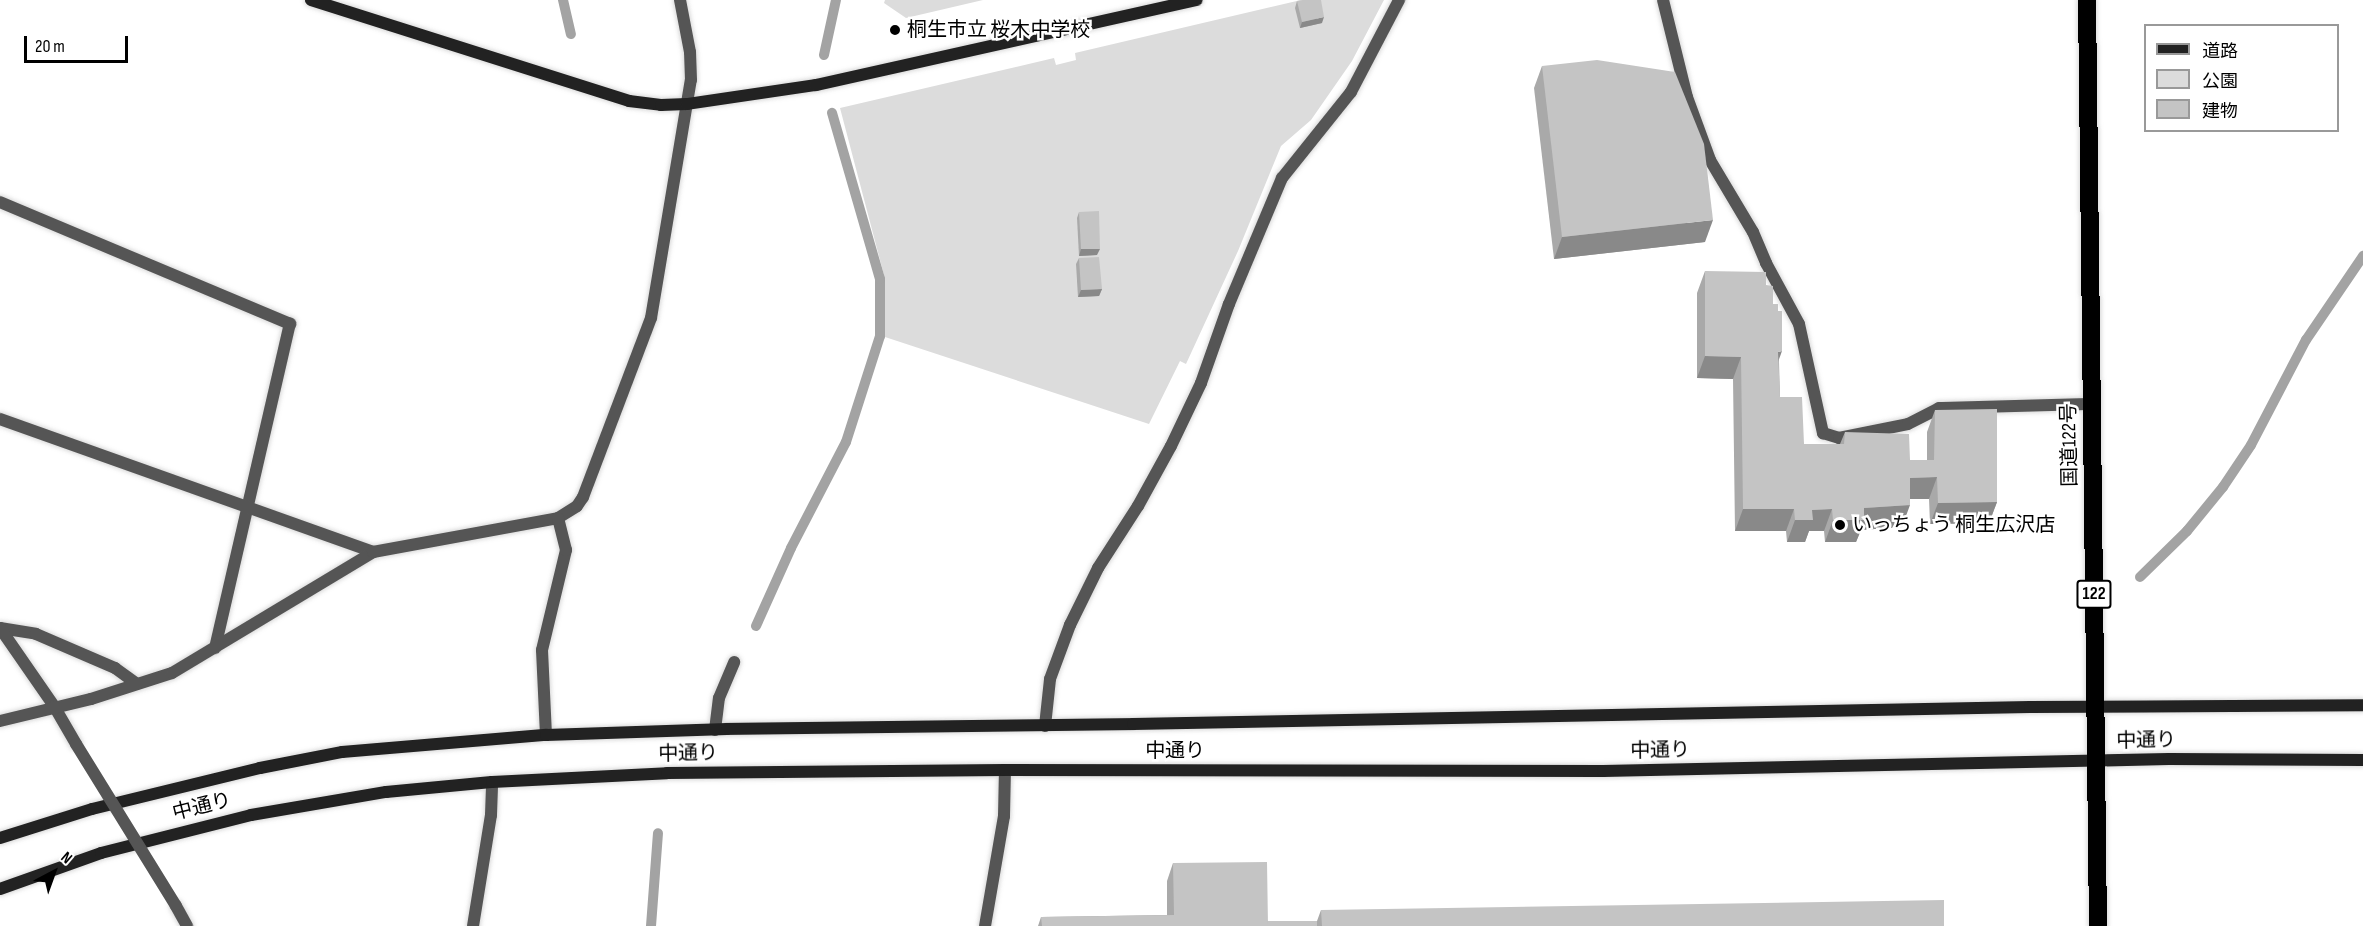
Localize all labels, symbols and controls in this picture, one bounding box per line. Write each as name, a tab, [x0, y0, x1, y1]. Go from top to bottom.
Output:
place label: 桐生市立 桜木中学校	[907, 18, 1090, 42]
marker: 桐生市立 桜木中学校	[888, 23, 902, 37]
scale bar	[27, 24, 130, 62]
legend	[2144, 24, 2339, 132]
text: 20 m	[35, 36, 65, 57]
text: 道路	[2202, 41, 2238, 62]
text: 公園	[2202, 71, 2238, 92]
text: 建物	[2202, 101, 2238, 122]
street label: 国道122号	[2057, 403, 2083, 487]
place label: いっちょう 桐生広沢店	[1852, 513, 2055, 537]
marker: いっちょう 桐生広沢店	[1833, 518, 1847, 532]
road number: 122	[2076, 579, 2112, 609]
street label: 中通り	[2116, 728, 2176, 754]
street label: 中通り	[1630, 738, 1690, 764]
street label: 中通り	[1145, 739, 1205, 763]
street label: 中通り	[658, 741, 718, 767]
street label: 中通り	[170, 788, 234, 826]
north arrow	[24, 842, 84, 902]
text: N	[57, 848, 76, 868]

